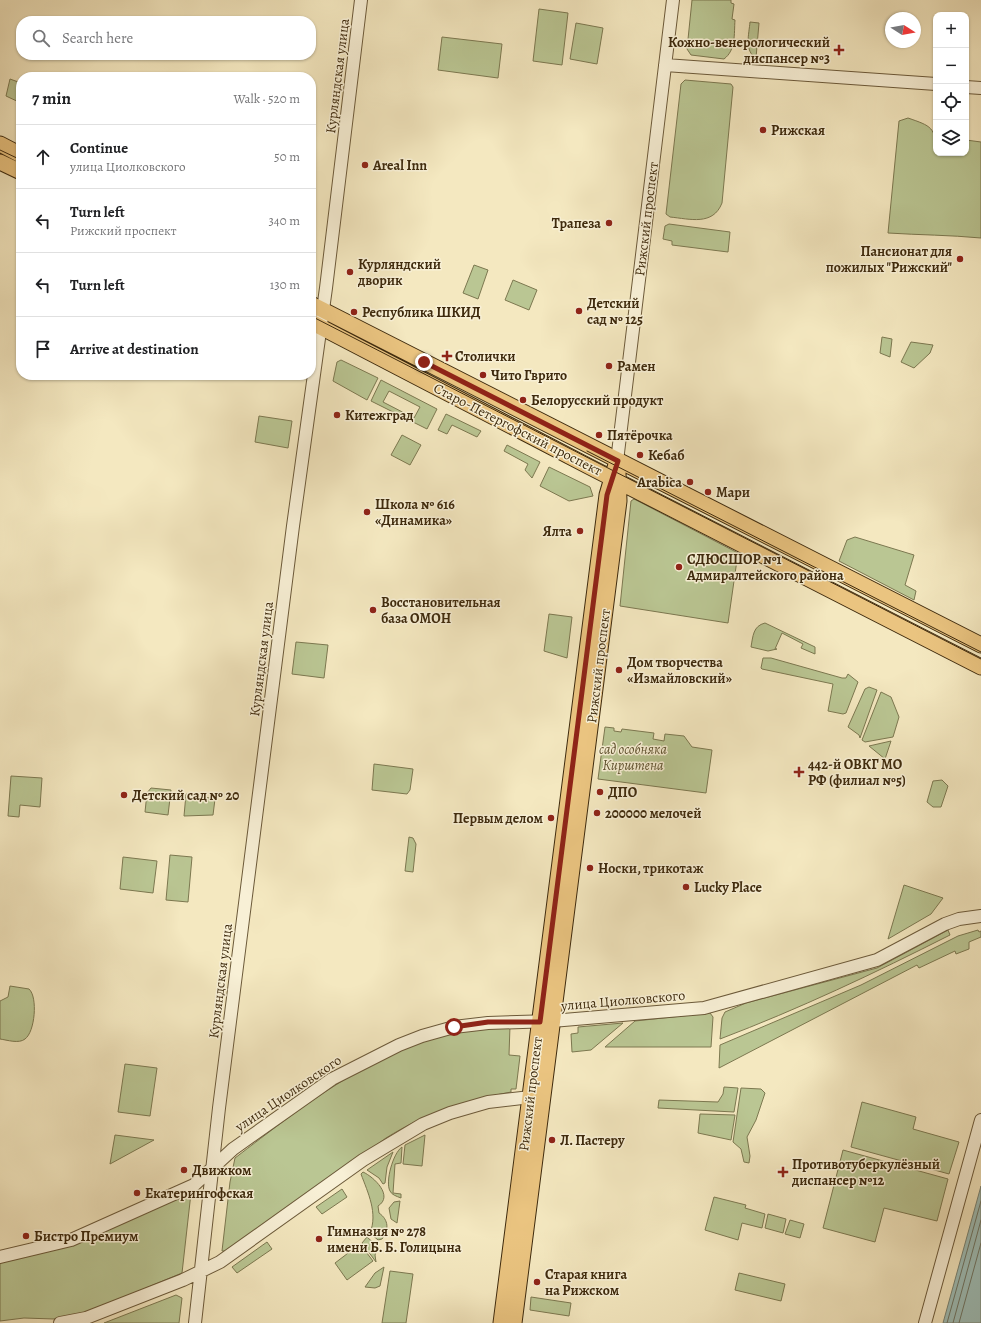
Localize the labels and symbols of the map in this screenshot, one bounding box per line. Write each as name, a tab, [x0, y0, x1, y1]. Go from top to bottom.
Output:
north arrow	[885, 12, 921, 48]
street label: Курляндская улица	[321, 17, 354, 135]
place label: Кожно-венерологический диспансер №3	[668, 33, 830, 68]
marker: Кожно-венерологический диспансер №3	[833, 44, 845, 56]
place label: Рижская	[771, 121, 825, 140]
marker: Рижская	[758, 125, 768, 135]
place label: Areal Inn	[372, 156, 427, 175]
marker: Areal Inn	[360, 160, 370, 170]
street label: Рижский проспект	[630, 161, 663, 277]
place label: Трапеза	[552, 214, 601, 233]
marker: Трапеза	[604, 218, 614, 228]
place label: Пансионат для пожилых "Рижский"	[826, 242, 953, 277]
marker: Пансионат для пожилых "Рижский"	[955, 254, 965, 264]
place label: Курляндский дворик	[357, 255, 441, 290]
marker: Курляндский дворик	[345, 267, 355, 277]
place label: Детский сад № 125	[587, 294, 643, 329]
place label: Республика ШКИД	[362, 303, 481, 322]
marker: Детский сад № 125	[574, 306, 584, 316]
marker: Республика ШКИД	[349, 307, 359, 317]
place label: Столички	[455, 347, 515, 366]
marker: Столички	[442, 351, 452, 361]
route end	[415, 353, 433, 371]
place label: Рамен	[617, 357, 656, 376]
marker: Рамен	[604, 361, 614, 371]
place label: Чито Гврито	[491, 366, 567, 385]
marker: Чито Гврито	[478, 370, 488, 380]
street label: Старо-Петергофский проспект	[430, 379, 605, 480]
place label: Белорусский продукт	[531, 391, 664, 410]
marker: Белорусский продукт	[518, 395, 528, 405]
place label: Китежград	[345, 406, 414, 425]
marker: Китежград	[332, 410, 342, 420]
place label: Пятёрочка	[607, 426, 673, 445]
marker: Пятёрочка	[594, 430, 604, 440]
place label: Кебаб	[648, 446, 685, 465]
marker: Кебаб	[635, 450, 645, 460]
place label: Arabica	[636, 473, 682, 492]
marker: Arabica	[685, 477, 695, 487]
place label: Мари	[716, 483, 750, 502]
marker: Мари	[703, 487, 713, 497]
place label: Школа № 616 «Динамика»	[375, 495, 455, 530]
marker: Школа № 616 «Динамика»	[362, 507, 372, 517]
place label: Ялта	[543, 522, 572, 541]
marker: Ялта	[575, 526, 585, 536]
place label: СДЮСШОР №1 Адмиралтейского района	[686, 550, 844, 585]
marker: СДЮСШОР №1 Адмиралтейского района	[674, 562, 684, 572]
place label: Восстановительная база ОМОН	[381, 593, 501, 628]
street label: Курляндская улица	[245, 600, 278, 718]
marker: Восстановительная база ОМОН	[368, 605, 378, 615]
street label: Рижский проспект	[582, 608, 615, 724]
place label: Дом творчества «Измайловский»	[627, 653, 732, 688]
marker: Дом творчества «Измайловский»	[614, 665, 624, 675]
park label: сад особняка Кирштена	[599, 740, 667, 775]
place label: 442-й ОВКГ МО РФ (филиал №5)	[808, 755, 906, 790]
marker: 442-й ОВКГ МО РФ (филиал №5)	[793, 766, 805, 778]
place label: ДПО	[608, 783, 638, 802]
place label: Детский сад № 20	[132, 786, 239, 805]
marker: ДПО	[595, 787, 605, 797]
marker: Детский сад № 20	[119, 790, 129, 800]
place label: 200000 мелочей	[605, 804, 701, 823]
marker: 200000 мелочей	[592, 808, 602, 818]
place label: Первым делом	[453, 809, 544, 828]
marker: Первым делом	[546, 813, 556, 823]
place label: Носки, трикотаж	[598, 859, 704, 878]
marker: Носки, трикотаж	[585, 863, 595, 873]
place label: Lucky Place	[694, 878, 763, 897]
marker: Lucky Place	[681, 882, 691, 892]
street label: Курляндская улица	[204, 922, 237, 1040]
street label: улица Циолковского	[559, 986, 686, 1015]
route start	[445, 1018, 463, 1036]
street label: Рижский проспект	[514, 1036, 547, 1152]
street label: улица Циолковского	[231, 1051, 345, 1137]
place label: Л. Пастеру	[560, 1131, 625, 1150]
marker: Л. Пастеру	[547, 1135, 557, 1145]
place label: Противотуберкулёзный диспансер №12	[791, 1155, 940, 1190]
place label: Движком	[192, 1161, 252, 1180]
marker: Движком	[179, 1165, 189, 1175]
marker: Противотуберкулёзный диспансер №12	[777, 1166, 789, 1178]
place label: Екатерингофская	[145, 1184, 253, 1203]
marker: Екатерингофская	[132, 1188, 142, 1198]
place label: Гимназия № 278 имени Б. Б. Голицына	[327, 1222, 462, 1257]
place label: Бистро Премиум	[34, 1227, 139, 1246]
marker: Бистро Премиум	[21, 1231, 31, 1241]
marker: Гимназия № 278 имени Б. Б. Голицына	[314, 1234, 324, 1244]
place label: Старая книга на Рижском	[545, 1265, 628, 1300]
marker: Старая книга на Рижском	[532, 1277, 542, 1287]

